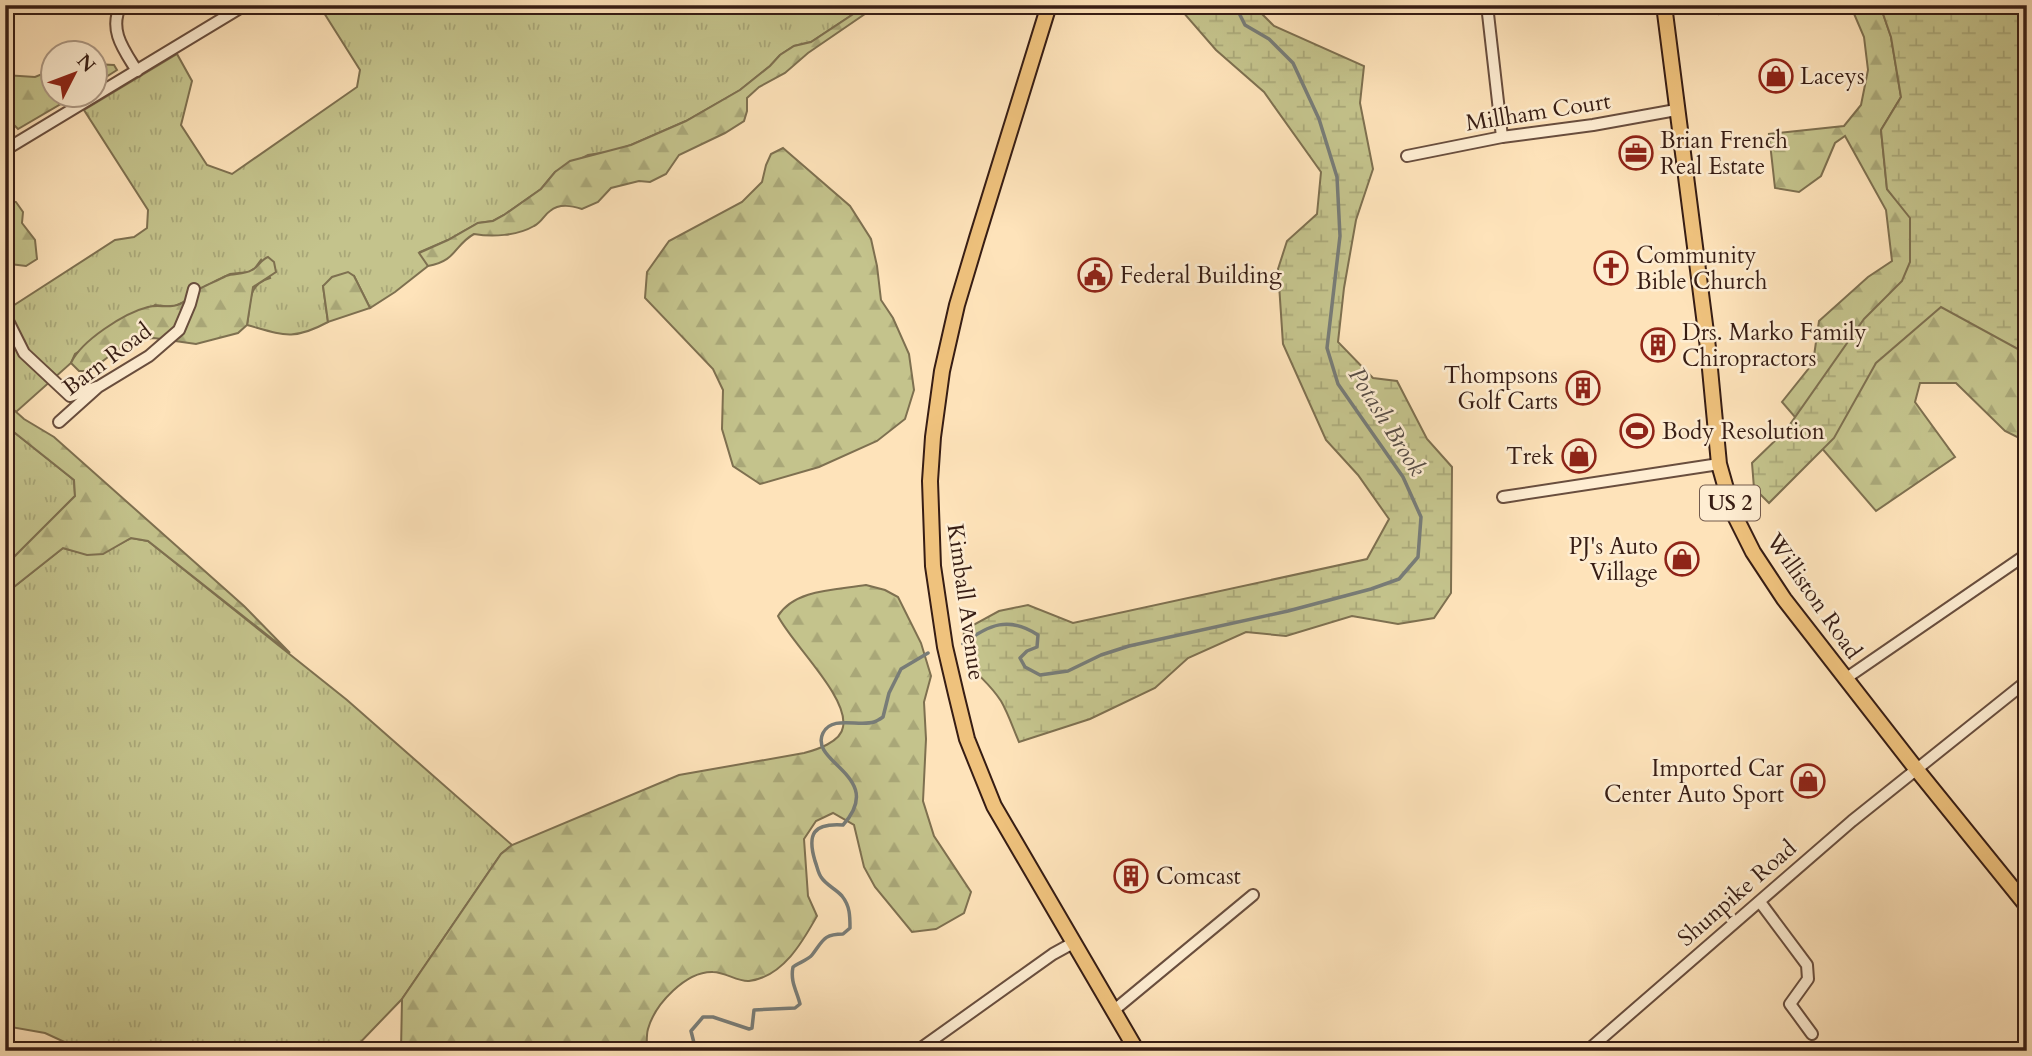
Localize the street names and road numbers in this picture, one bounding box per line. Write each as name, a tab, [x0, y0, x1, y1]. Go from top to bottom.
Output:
street label: Millham Court	[1463, 85, 1613, 139]
street label: Barn Road	[56, 315, 158, 403]
road number: US 2	[1700, 486, 1760, 520]
street label: Kimball Avenue	[940, 522, 992, 682]
street label: Williston Road	[1759, 526, 1869, 666]
street label: Shunpike Road	[1671, 832, 1804, 953]

